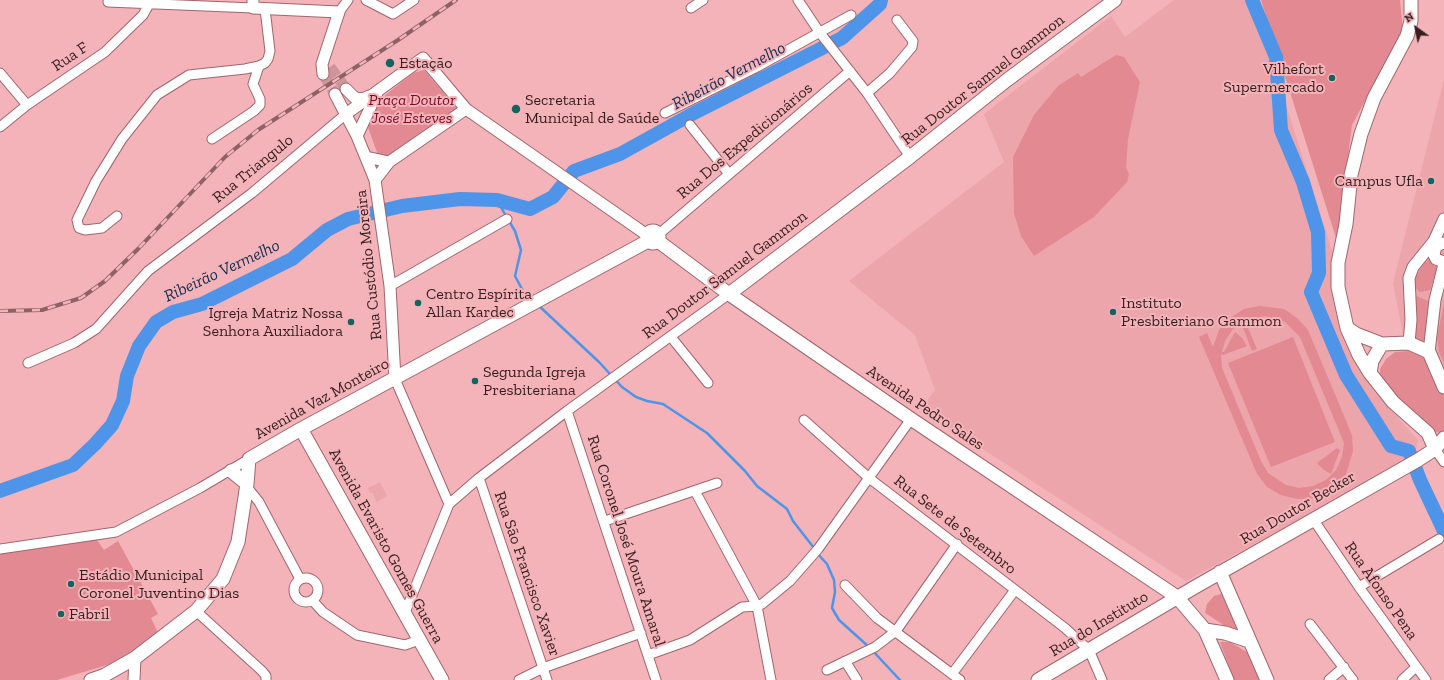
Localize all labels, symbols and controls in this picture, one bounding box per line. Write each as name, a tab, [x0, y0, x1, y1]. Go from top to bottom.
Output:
north arrow	[1396, 8, 1436, 48]
street label: Rua Doutor Samuel Gammon	[898, 10, 1068, 150]
text: N	[1402, 10, 1416, 25]
street label: Rua F	[48, 38, 92, 76]
water label: Ribeirão Vermelho	[669, 38, 789, 114]
place label: Estação	[399, 53, 452, 73]
marker: Estação	[384, 57, 396, 69]
place label: Vilhefort Supermercado	[1223, 59, 1324, 97]
marker: Vilhefort Supermercado	[1327, 73, 1337, 83]
street label: Rua Dos Expedicionários	[673, 79, 817, 203]
park label: Praça Doutor José Esteves	[369, 90, 455, 128]
place label: Secretaria Municipal de Saúde	[525, 90, 659, 128]
marker: Secretaria Municipal de Saúde	[510, 103, 522, 115]
street label: Rua Triangulo	[209, 131, 297, 207]
place label: Campus Ufla	[1335, 171, 1423, 191]
marker: Campus Ufla	[1426, 176, 1436, 186]
street label: Rua Custódio Moreira	[352, 189, 386, 341]
street label: Rua Doutor Samuel Gammon	[639, 207, 811, 343]
water label: Ribeirão Vermelho	[161, 235, 283, 307]
place label: Centro Espírita Allan Kardec	[426, 284, 532, 322]
place label: Instituto Presbiteriano Gammon	[1121, 293, 1282, 331]
marker: Centro Espírita Allan Kardec	[413, 298, 423, 308]
place label: Igreja Matriz Nossa Senhora Auxiliadora	[203, 303, 343, 341]
marker: Instituto Presbiteriano Gammon	[1108, 307, 1118, 317]
marker: Igreja Matriz Nossa Senhora Auxiliadora	[346, 317, 356, 327]
street label: Avenida Vaz Monteiro	[251, 354, 393, 444]
place label: Segunda Igreja Presbiteriana	[483, 362, 586, 400]
street label: Avenida Pedro Sales	[863, 362, 987, 454]
marker: Segunda Igreja Presbiteriana	[470, 376, 480, 386]
street label: Rua Coronel José Moura Amaral	[583, 433, 669, 649]
street label: Avenida Evaristo Gomes Guerra	[324, 445, 448, 647]
street label: Rua Doutor Becker	[1237, 467, 1359, 549]
street label: Rua Sete de Setembro	[890, 471, 1020, 579]
street label: Rua São Francisco Xavier	[490, 489, 564, 659]
street label: Rua Afonso Pena	[1340, 538, 1422, 644]
place label: Estádio Municipal Coronel Juventino Dias	[79, 565, 239, 603]
marker: Estádio Municipal Coronel Juventino Dias	[66, 579, 76, 589]
street label: Rua do Instituto	[1046, 587, 1152, 661]
place label: Fabril	[69, 604, 109, 624]
marker: Fabril	[56, 609, 66, 619]

